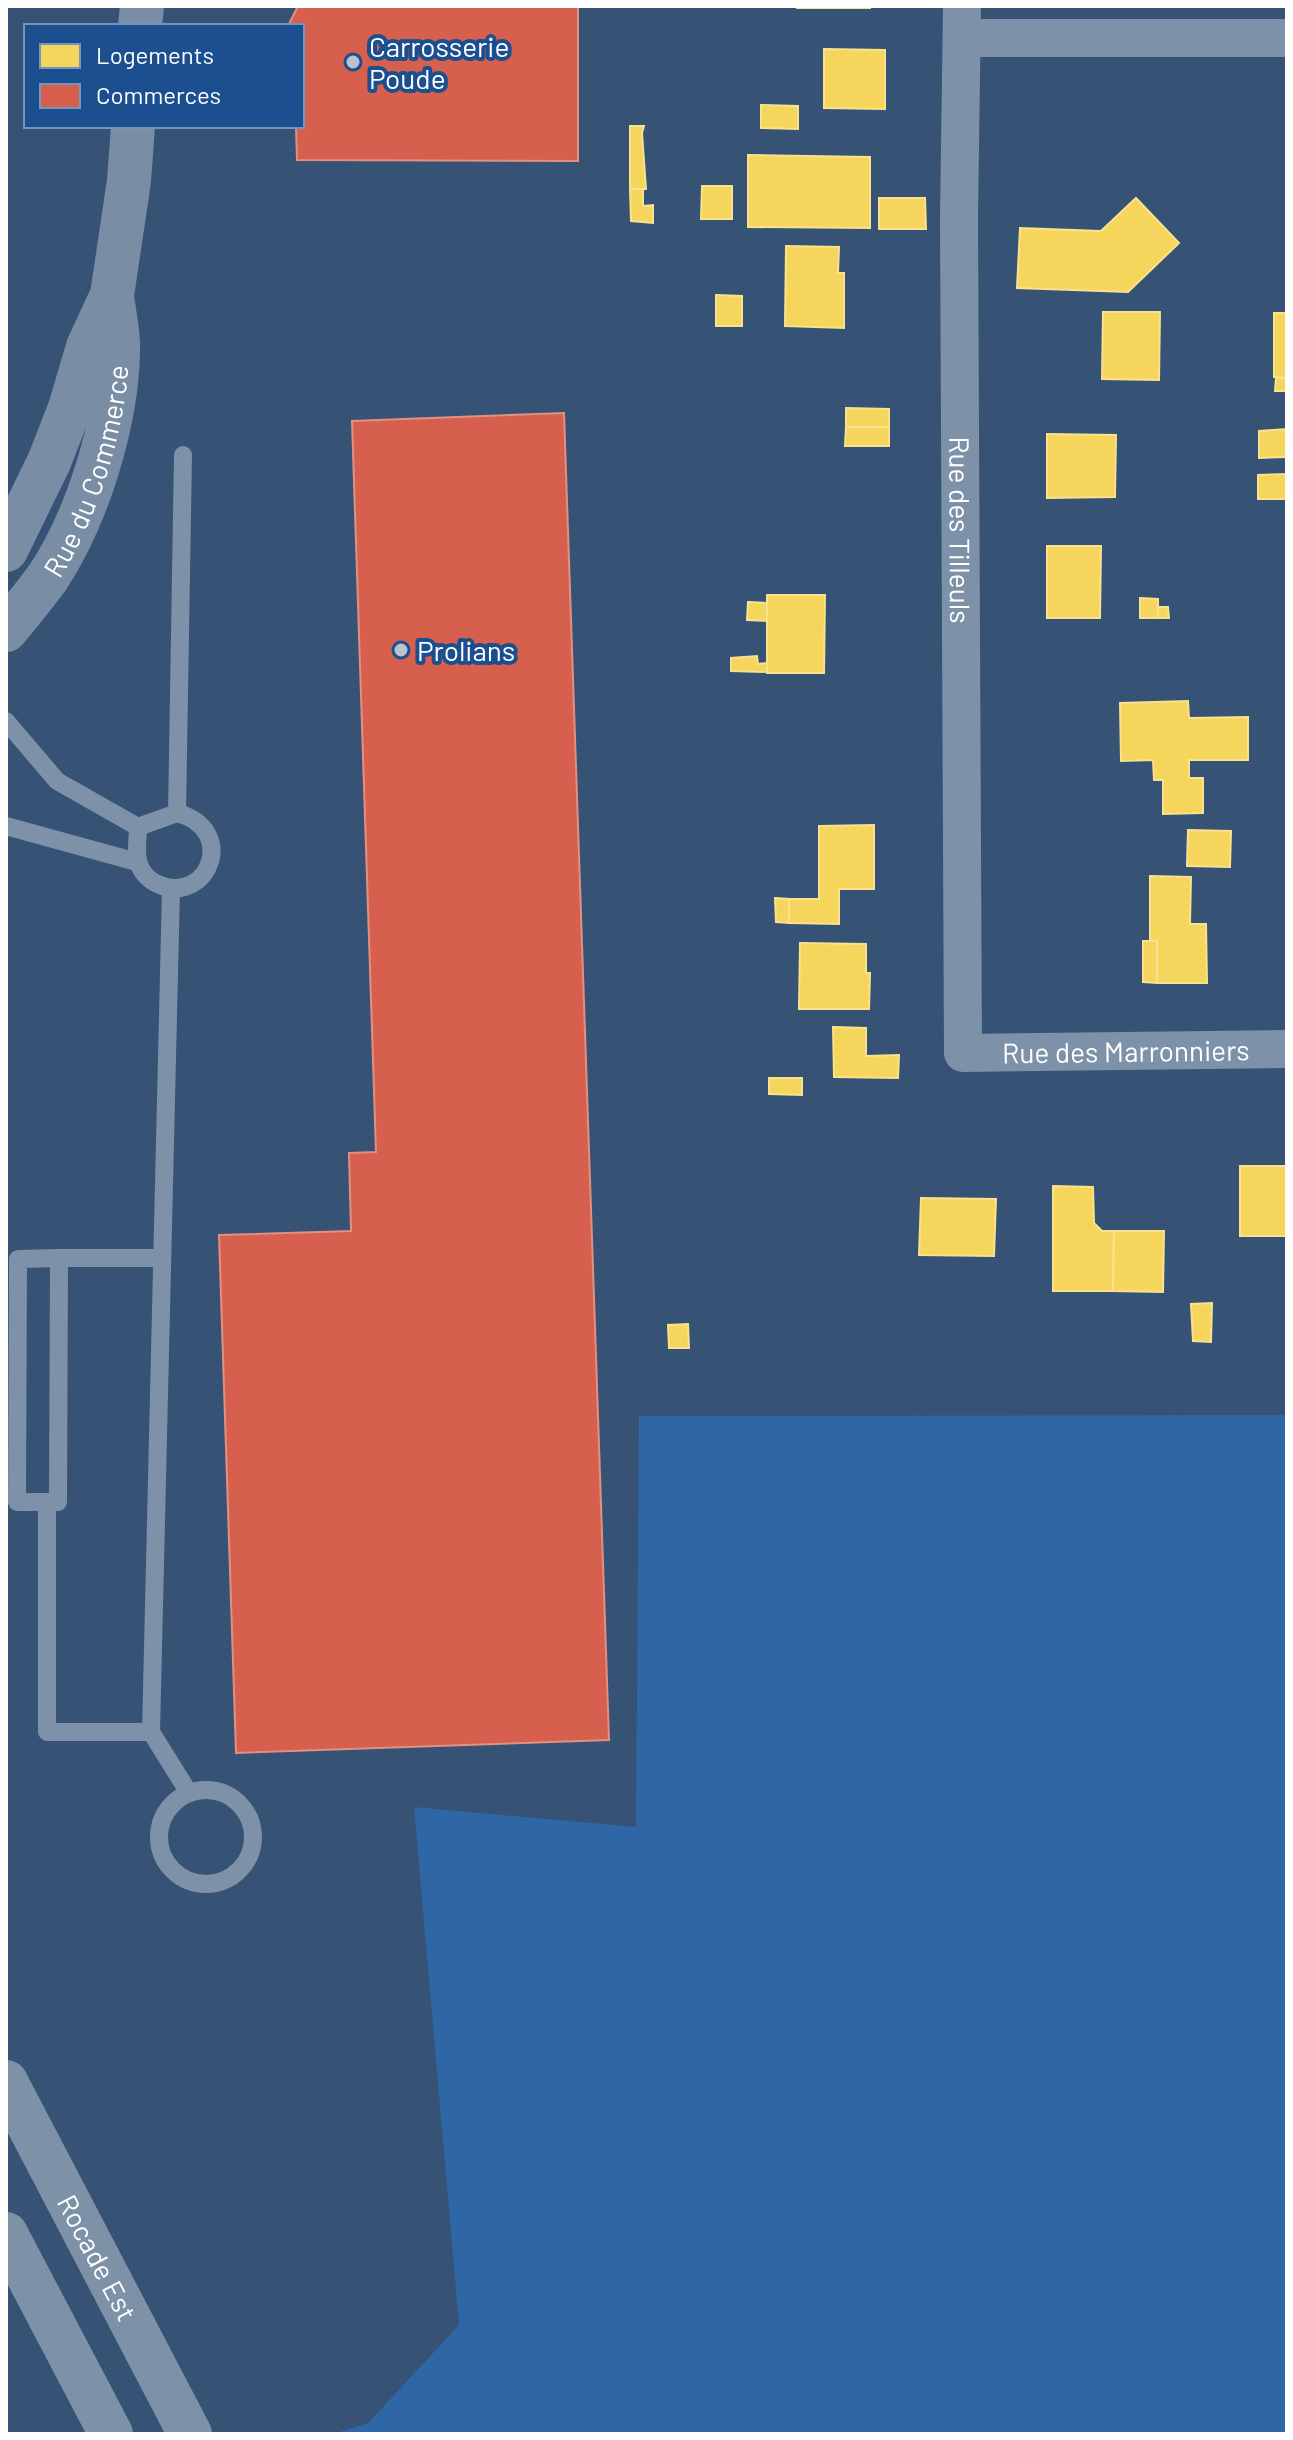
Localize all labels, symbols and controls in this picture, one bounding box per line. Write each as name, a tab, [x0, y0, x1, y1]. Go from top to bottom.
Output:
legend	[24, 24, 304, 128]
place label: Carrosserie Poude	[369, 29, 509, 95]
text: Logements	[96, 40, 214, 69]
marker: Carrosserie Poude	[344, 53, 362, 71]
text: Commerces	[96, 80, 221, 109]
street label: Rue du Commerce	[36, 364, 134, 583]
street label: Rue des Tilleuls	[943, 436, 978, 624]
place label: Prolians	[417, 633, 515, 667]
marker: Prolians	[392, 641, 410, 659]
street label: Rue des Marronniers	[1002, 1032, 1250, 1070]
street label: Rocade Est	[51, 2189, 145, 2326]

